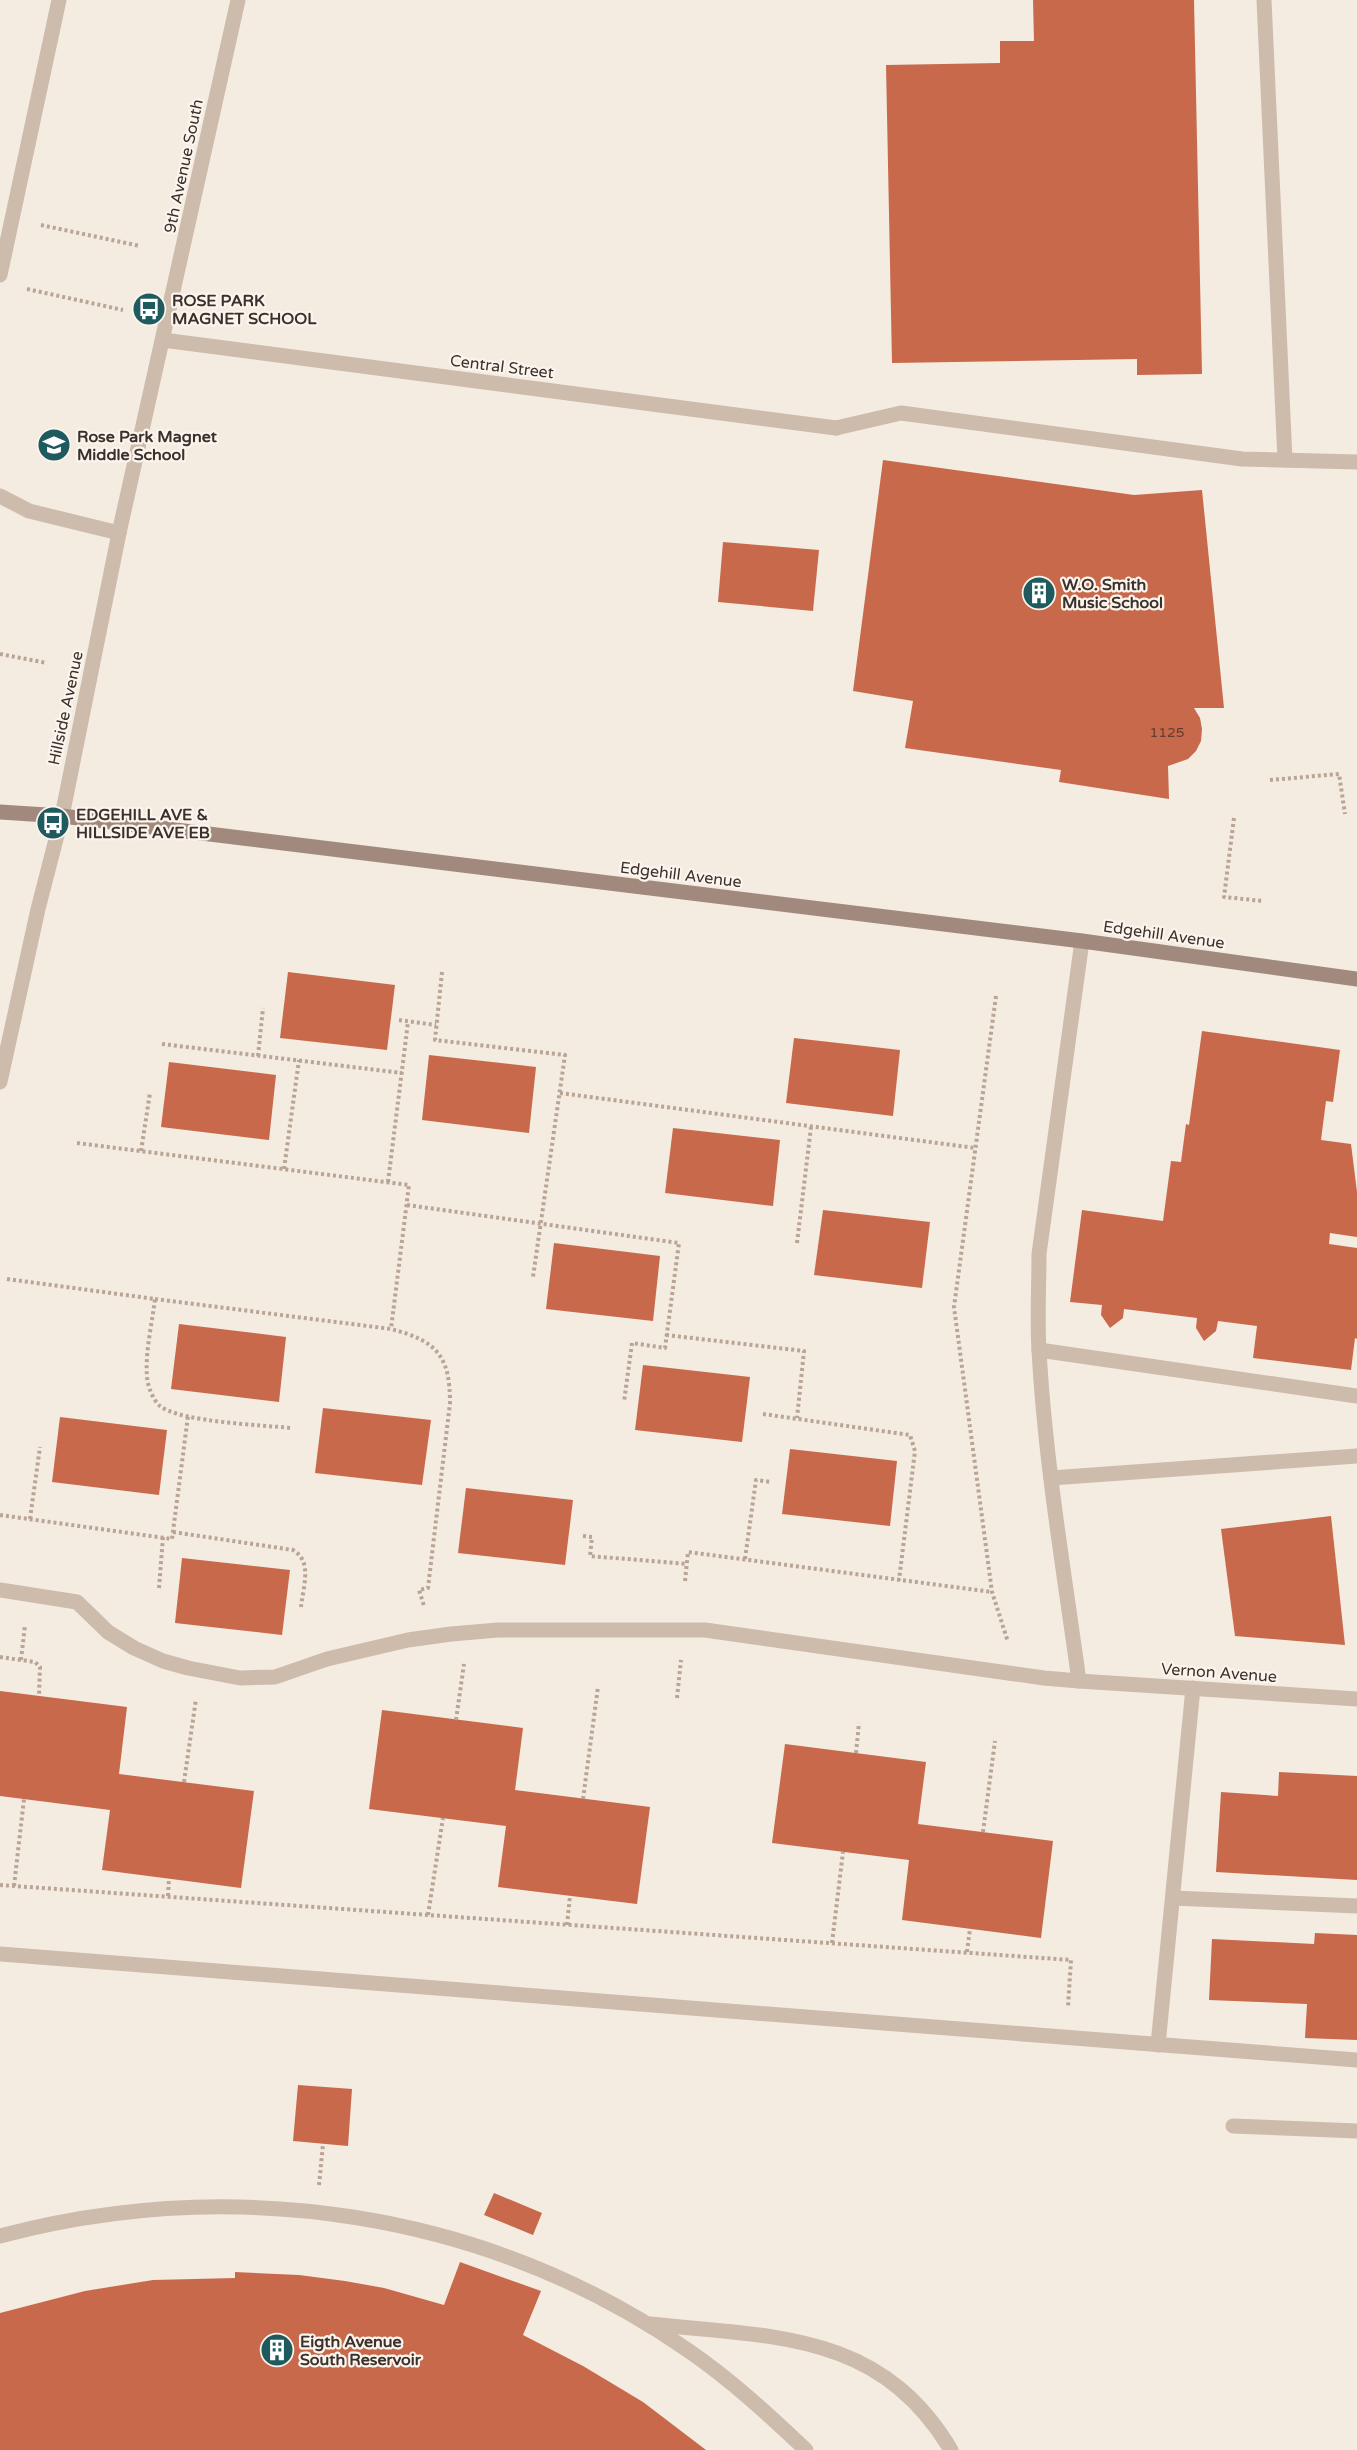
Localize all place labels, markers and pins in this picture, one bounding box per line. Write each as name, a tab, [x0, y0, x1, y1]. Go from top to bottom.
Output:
bus stop icon: ROSE PARK MAGNET SCHOOL	[131, 291, 167, 327]
place label: ROSE PARK MAGNET SCHOOL	[172, 291, 317, 329]
school or university icon: Rose Park Magnet Middle School	[36, 427, 72, 463]
place label: Rose Park Magnet Middle School	[77, 427, 218, 465]
building icon: W.O. Smith Music School	[1021, 575, 1057, 611]
place label: W.O. Smith Music School	[1062, 575, 1163, 613]
bus stop icon: EDGEHILL AVE & HILLSIDE AVE EB	[35, 805, 71, 841]
place label: EDGEHILL AVE & HILLSIDE AVE EB	[76, 805, 210, 843]
building icon: Eigth Avenue South Reservoir	[259, 2332, 295, 2368]
place label: Eigth Avenue South Reservoir	[300, 2332, 422, 2370]

